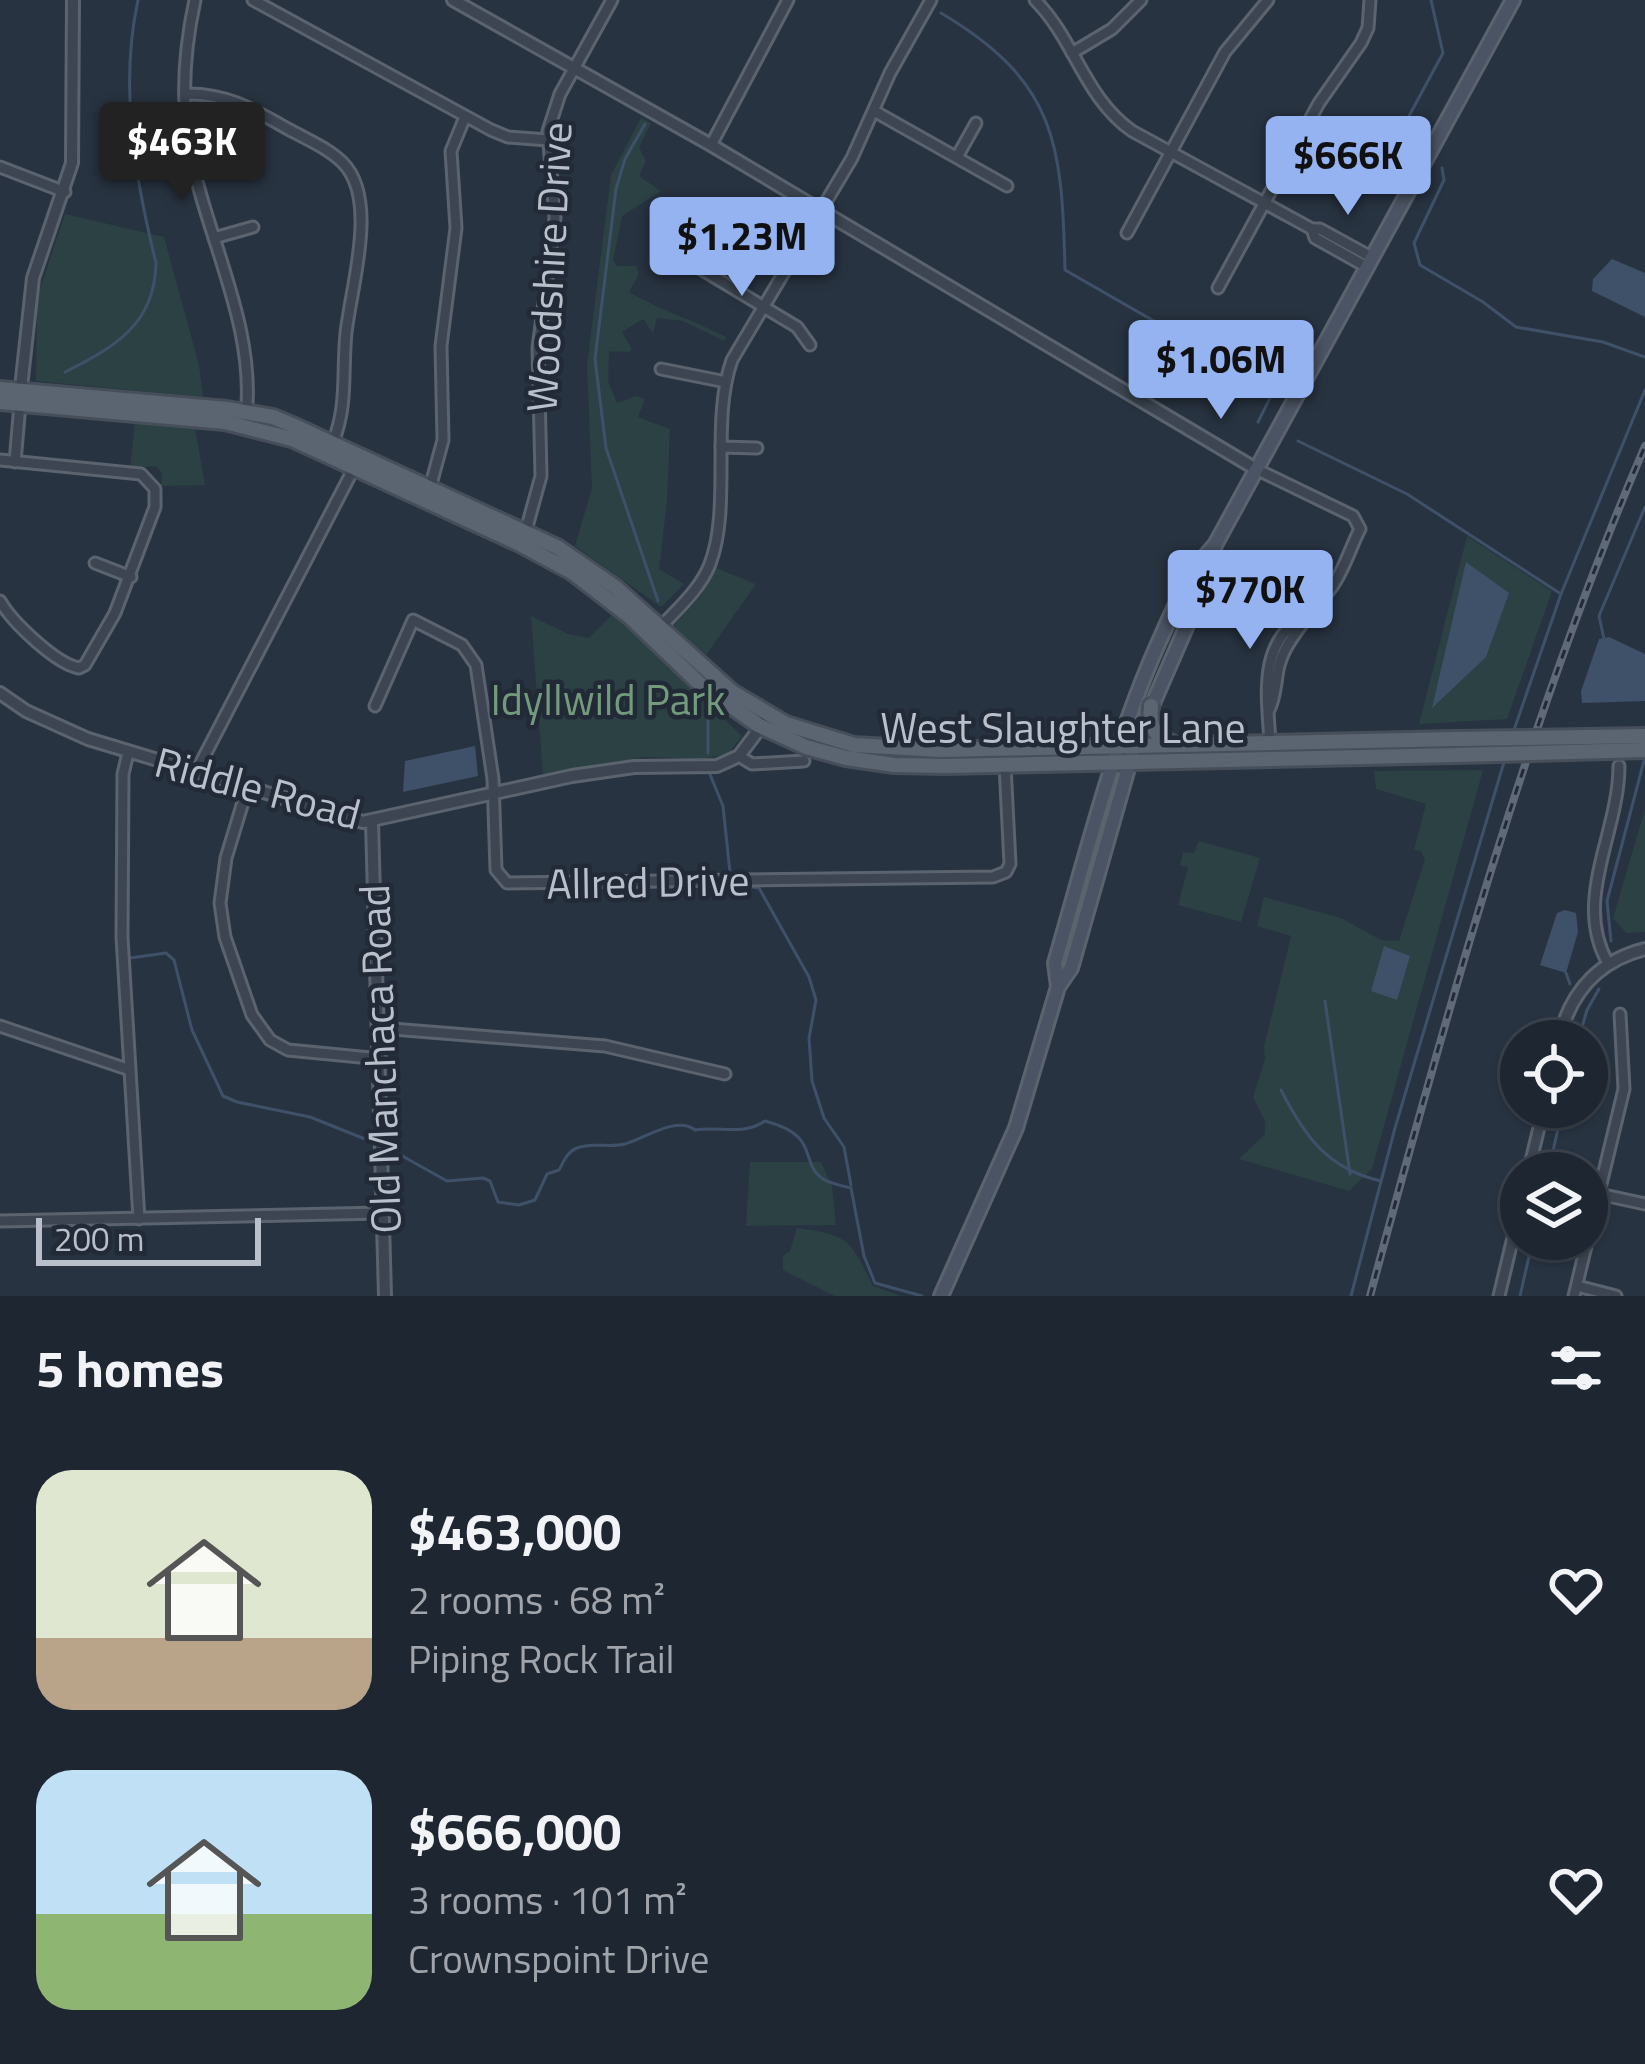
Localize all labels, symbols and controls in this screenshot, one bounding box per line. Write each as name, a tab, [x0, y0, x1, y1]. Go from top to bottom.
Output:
pin: $463K	[98, 102, 266, 204]
text: $463K	[127, 111, 237, 170]
pin: $666K	[1264, 116, 1432, 218]
street label: Woodshire Drive	[508, 120, 588, 414]
text: $666K	[1293, 125, 1403, 184]
pin: $1.23M	[644, 197, 840, 299]
text: $1.23M	[677, 206, 807, 265]
pin: $1.06M	[1123, 320, 1319, 422]
text: $1.06M	[1156, 329, 1286, 388]
pin: $770K	[1166, 550, 1334, 652]
text: $770K	[1195, 559, 1305, 618]
park label: Idyllwild Park	[491, 667, 725, 731]
street label: West Slaughter Lane	[880, 695, 1246, 759]
street label: Riddle Road	[148, 729, 368, 845]
street label: Allred Drive	[546, 847, 750, 915]
street label: Old Manchaca Road	[341, 883, 417, 1235]
map controls	[1500, 1020, 1608, 1260]
button: locate	[1500, 1020, 1608, 1128]
button: layers	[1500, 1152, 1608, 1260]
scale bar	[36, 1212, 261, 1265]
text: 200 m	[54, 1214, 144, 1264]
text: 5 homes	[36, 1329, 224, 1407]
icon: filters	[1543, 1335, 1609, 1401]
text: $463,000	[408, 1492, 621, 1570]
icon: home	[132, 1518, 276, 1662]
icon: heart	[1543, 1557, 1609, 1623]
text: 2 rooms · 68 m²	[408, 1570, 665, 1629]
text: Piping Rock Trail	[408, 1629, 675, 1688]
text: $666,000	[408, 1792, 621, 1870]
icon: home	[132, 1818, 276, 1962]
icon: heart	[1543, 1857, 1609, 1923]
text: 3 rooms · 101 m²	[408, 1870, 687, 1929]
text: Crownspoint Drive	[408, 1929, 709, 1988]

